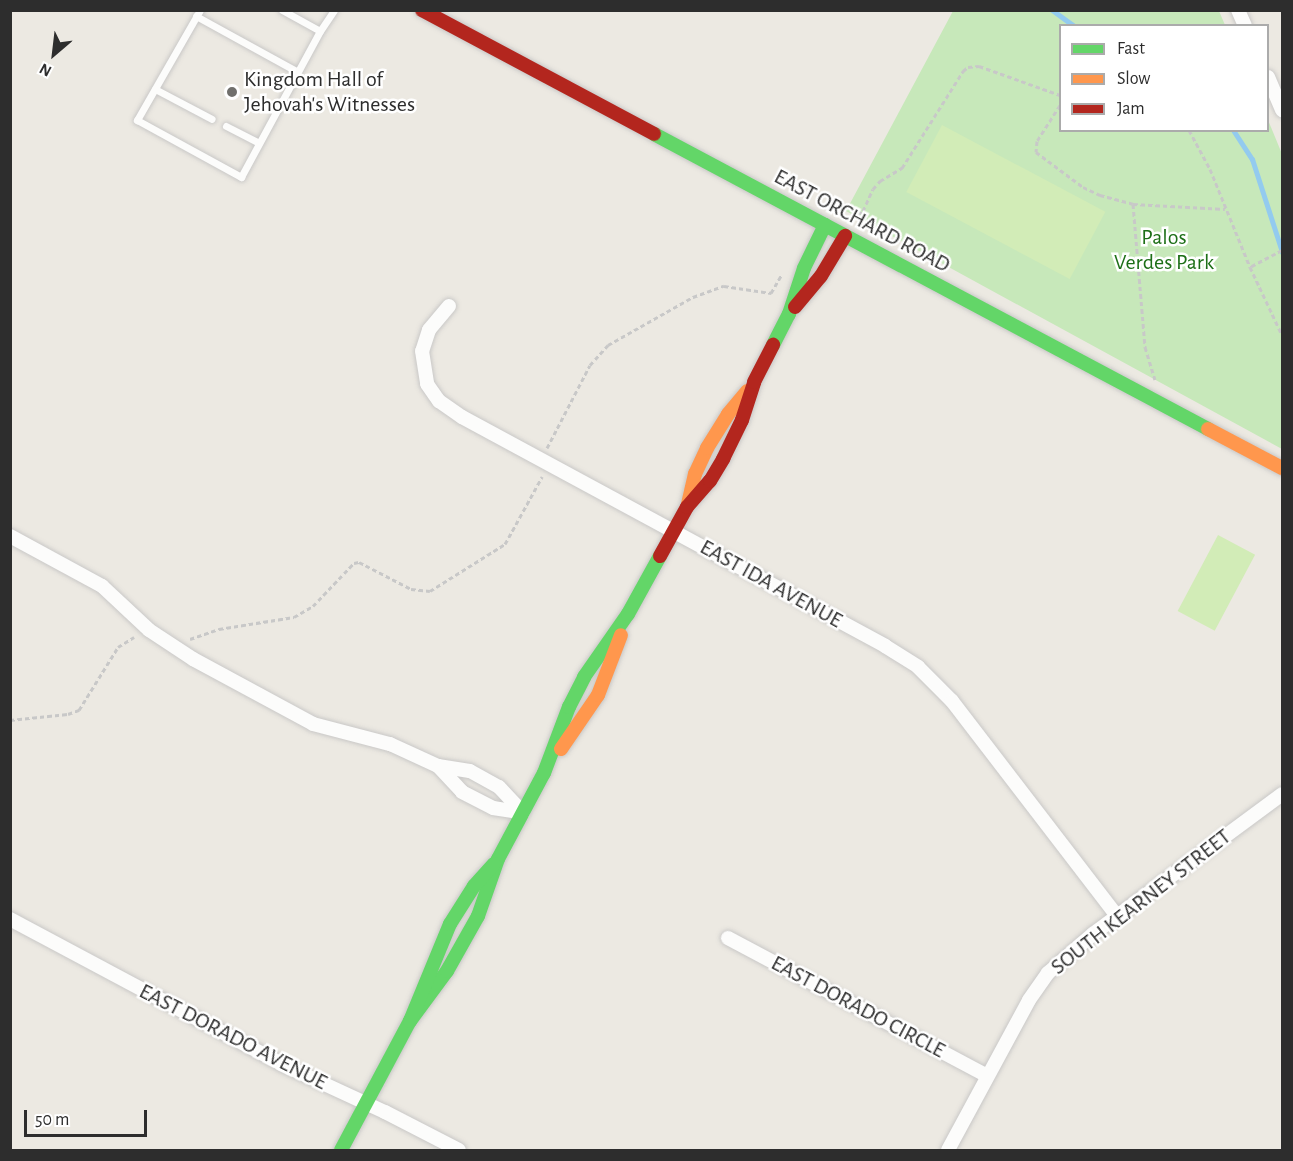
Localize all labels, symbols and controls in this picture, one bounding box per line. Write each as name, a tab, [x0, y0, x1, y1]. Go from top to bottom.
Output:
north arrow	[24, 24, 84, 84]
legend	[1059, 24, 1269, 132]
text: Fast	[1117, 40, 1145, 58]
text: N	[37, 60, 54, 80]
place label: Kingdom Hall of Jehovah's Witnesses	[244, 66, 415, 118]
text: Slow	[1117, 70, 1150, 88]
marker: Kingdom Hall of Jehovah's Witnesses	[225, 85, 239, 99]
text: Jam	[1117, 100, 1145, 118]
street label: EAST ORCHARD ROAD	[769, 163, 955, 279]
park label: Palos Verdes Park	[1114, 224, 1214, 276]
street label: EAST IDA AVENUE	[695, 534, 847, 634]
street label: SOUTH KEARNEY STREET	[1046, 824, 1236, 980]
street label: EAST DORADO CIRCLE	[767, 950, 949, 1064]
street label: EAST DORADO AVENUE	[135, 978, 331, 1096]
scale bar	[27, 1098, 150, 1136]
text: 50 m	[35, 1111, 69, 1129]

